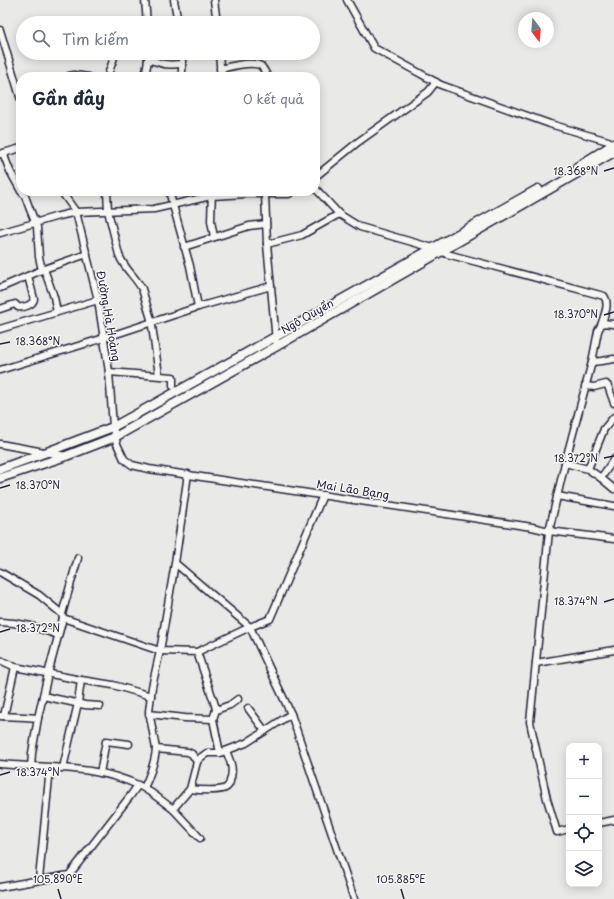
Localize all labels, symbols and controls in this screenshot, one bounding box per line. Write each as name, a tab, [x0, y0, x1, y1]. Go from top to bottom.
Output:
north arrow	[518, 12, 554, 48]
search box	[16, 16, 320, 60]
icon: search	[30, 27, 52, 49]
text: Tìm kiếm	[62, 27, 129, 50]
text: Gần đây	[32, 85, 105, 111]
text: 0 kết quả	[243, 89, 304, 108]
text: 18.368°N	[554, 163, 599, 178]
street label: Đường Hà Hoàng	[93, 269, 125, 363]
street label: Ngô Quyền	[278, 294, 336, 338]
text: 18.370°N	[554, 306, 598, 321]
text: 18.368°N	[16, 333, 61, 348]
text: 18.372°N	[554, 450, 598, 465]
street label: Mai Lão Bạng	[315, 475, 391, 503]
text: 18.370°N	[16, 477, 60, 492]
text: 18.374°N	[554, 593, 598, 608]
text: 18.372°N	[16, 620, 60, 635]
map controls	[566, 743, 602, 887]
button: +	[566, 743, 602, 779]
text: 18.374°N	[16, 764, 60, 779]
button: −	[566, 779, 602, 815]
button: locate	[566, 815, 602, 851]
button: layers	[566, 851, 602, 887]
text: 105.890°E	[33, 871, 83, 886]
text: 105.885°E	[376, 871, 426, 886]

